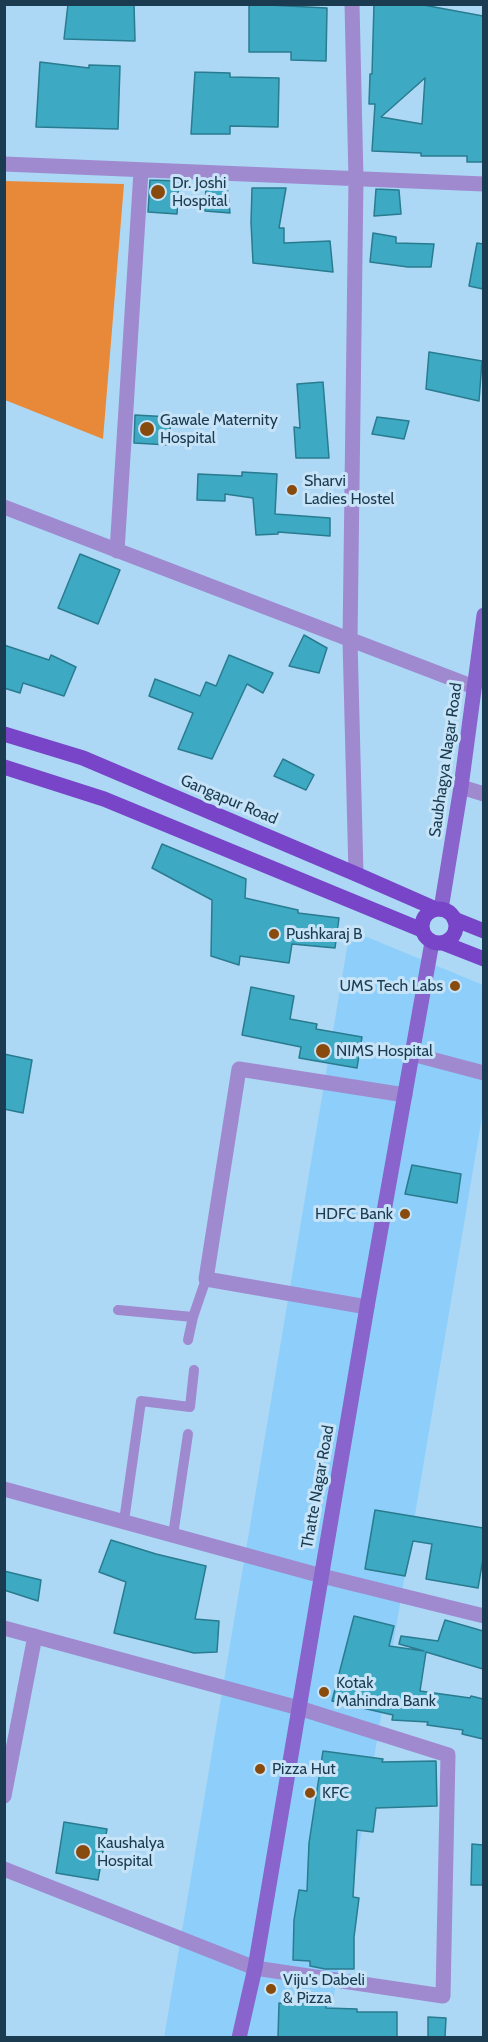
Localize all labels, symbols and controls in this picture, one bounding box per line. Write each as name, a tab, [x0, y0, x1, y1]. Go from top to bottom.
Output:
place label: Dr. Joshi Hospital	[172, 173, 228, 211]
marker: Dr. Joshi Hospital	[149, 183, 167, 201]
place label: Gawale Maternity Hospital	[160, 410, 278, 448]
marker: Gawale Maternity Hospital	[138, 420, 156, 438]
place label: Sharvi Ladies Hostel	[304, 471, 394, 509]
marker: Sharvi Ladies Hostel	[285, 483, 299, 497]
street label: Saubhagya Nagar Road	[426, 682, 466, 838]
street label: Gangapur Road	[178, 771, 280, 829]
place label: Pushkaraj B	[286, 924, 363, 944]
marker: Pushkaraj B	[267, 927, 281, 941]
place label: UMS Tech Labs	[339, 976, 443, 996]
marker: UMS Tech Labs	[448, 979, 462, 993]
place label: NIMS Hospital	[336, 1041, 433, 1061]
marker: NIMS Hospital	[314, 1042, 332, 1060]
place label: HDFC Bank	[315, 1204, 393, 1224]
marker: HDFC Bank	[398, 1207, 412, 1221]
street label: Thatte Nagar Road	[298, 1424, 338, 1550]
place label: Kotak Mahindra Bank	[336, 1673, 436, 1711]
marker: Kotak Mahindra Bank	[317, 1685, 331, 1699]
place label: Pizza Hut	[272, 1759, 336, 1779]
marker: Pizza Hut	[253, 1762, 267, 1776]
place label: KFC	[322, 1783, 349, 1803]
marker: KFC	[303, 1786, 317, 1800]
place label: Kaushalya Hospital	[97, 1833, 164, 1871]
marker: Kaushalya Hospital	[74, 1843, 92, 1861]
place label: Viju's Dabeli & Pizza	[283, 1970, 365, 2008]
marker: Viju's Dabeli & Pizza	[264, 1982, 278, 1996]

